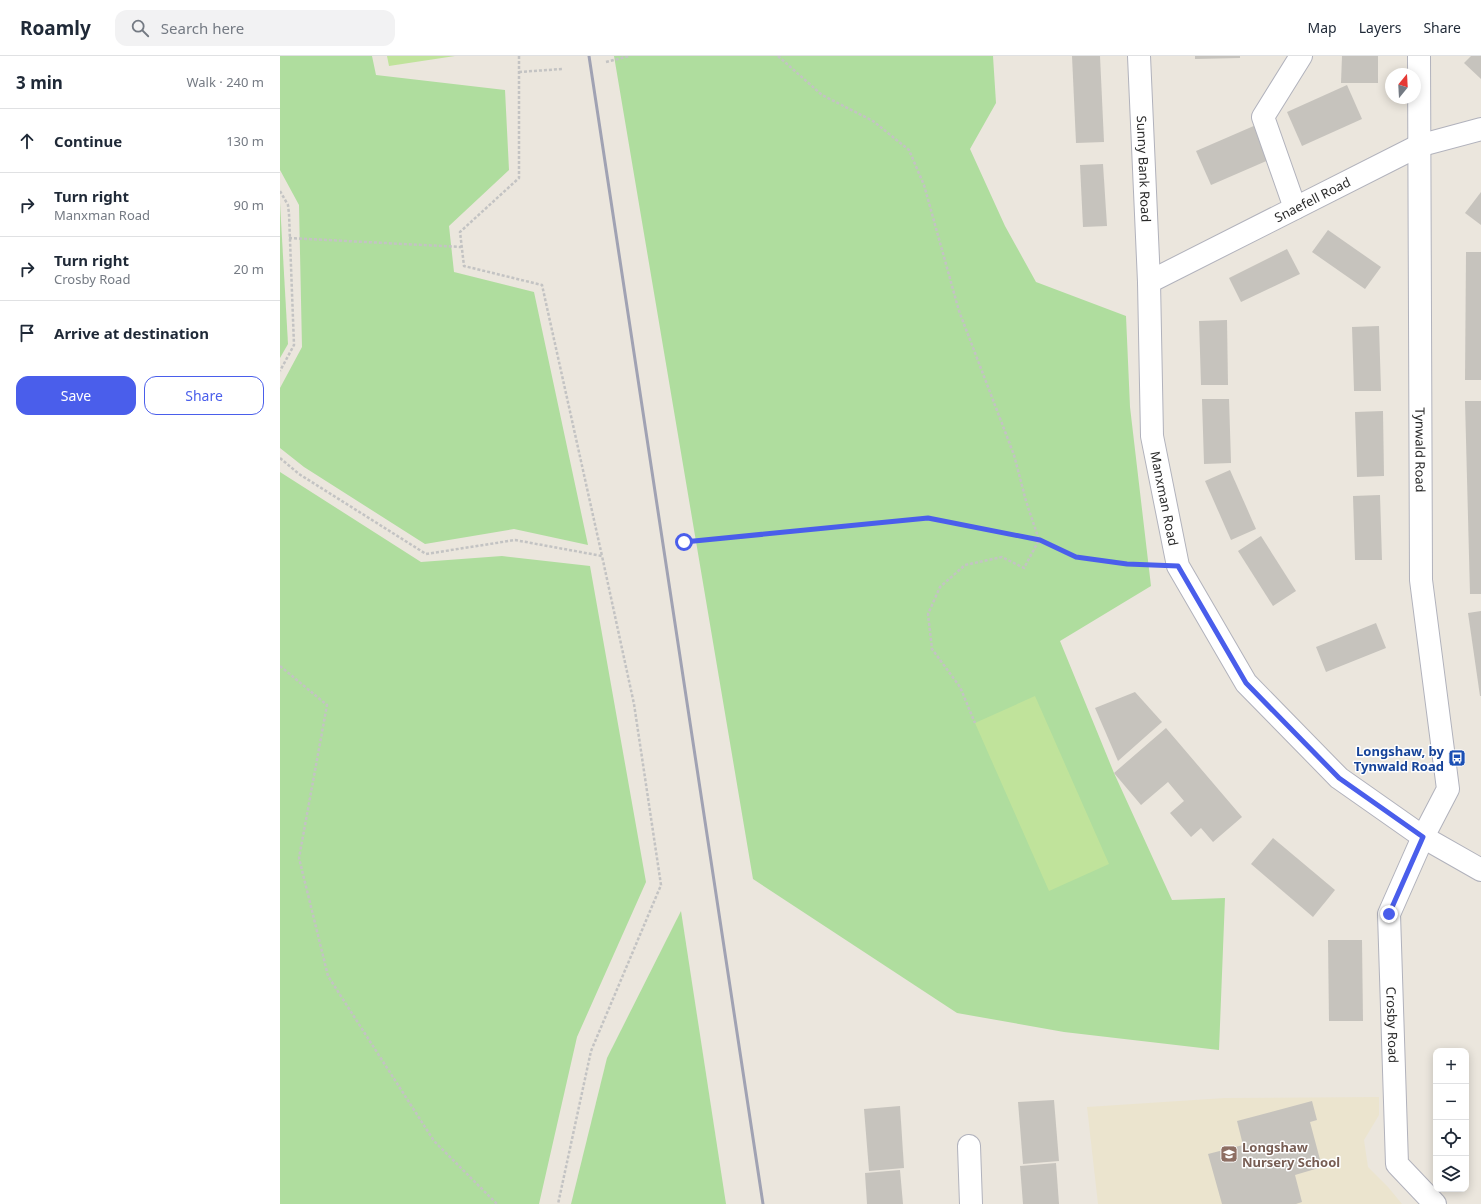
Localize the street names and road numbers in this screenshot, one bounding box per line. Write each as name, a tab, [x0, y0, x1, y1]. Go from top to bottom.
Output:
street label: Sunny Bank Road	[1133, 115, 1155, 223]
street label: Snaefell Road	[1271, 173, 1353, 226]
street label: Tynwald Road	[1411, 407, 1430, 493]
street label: Manxman Road	[1146, 450, 1183, 547]
street label: Crosby Road	[1382, 986, 1403, 1063]

